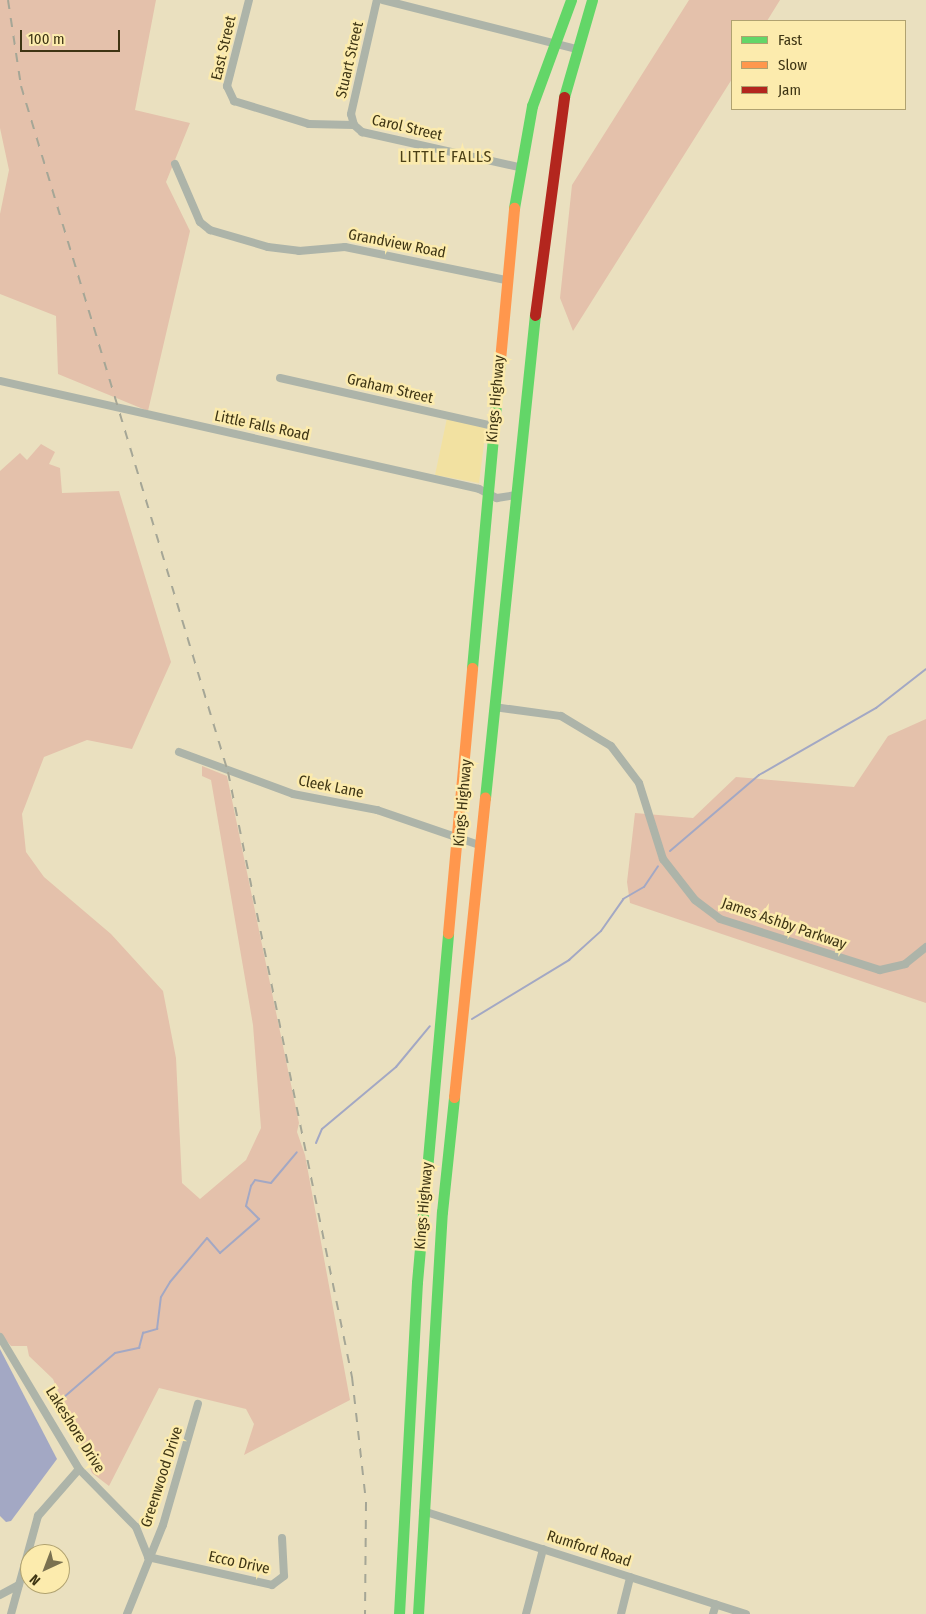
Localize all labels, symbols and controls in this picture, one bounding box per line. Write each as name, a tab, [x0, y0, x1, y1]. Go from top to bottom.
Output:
street label: East Street	[208, 14, 240, 82]
scale bar	[22, 20, 122, 52]
street label: Stuart Street	[332, 20, 368, 100]
legend	[731, 20, 906, 110]
text: 100 m	[28, 30, 65, 48]
text: Fast	[778, 31, 802, 49]
text: Slow	[778, 56, 807, 74]
text: Jam	[778, 81, 801, 99]
street label: Carol Street	[370, 111, 444, 145]
district label: LITTLE FALLS	[398, 147, 494, 167]
street label: Grandview Road	[347, 226, 447, 262]
street label: Kings Highway	[483, 355, 509, 443]
street label: Graham Street	[345, 370, 435, 408]
street label: Little Falls Road	[213, 407, 311, 445]
street label: Kings Highway	[450, 759, 476, 847]
street label: Cleek Lane	[297, 772, 365, 802]
street label: James Ashby Parkway	[719, 894, 849, 954]
street label: Kings Highway	[411, 1162, 437, 1250]
street label: Lakeshore Drive	[41, 1384, 109, 1476]
street label: Greenwood Drive	[137, 1424, 187, 1530]
street label: Rumford Road	[545, 1527, 633, 1571]
north arrow	[20, 1544, 70, 1594]
street label: Ecco Drive	[207, 1548, 271, 1578]
text: N	[26, 1571, 44, 1589]

